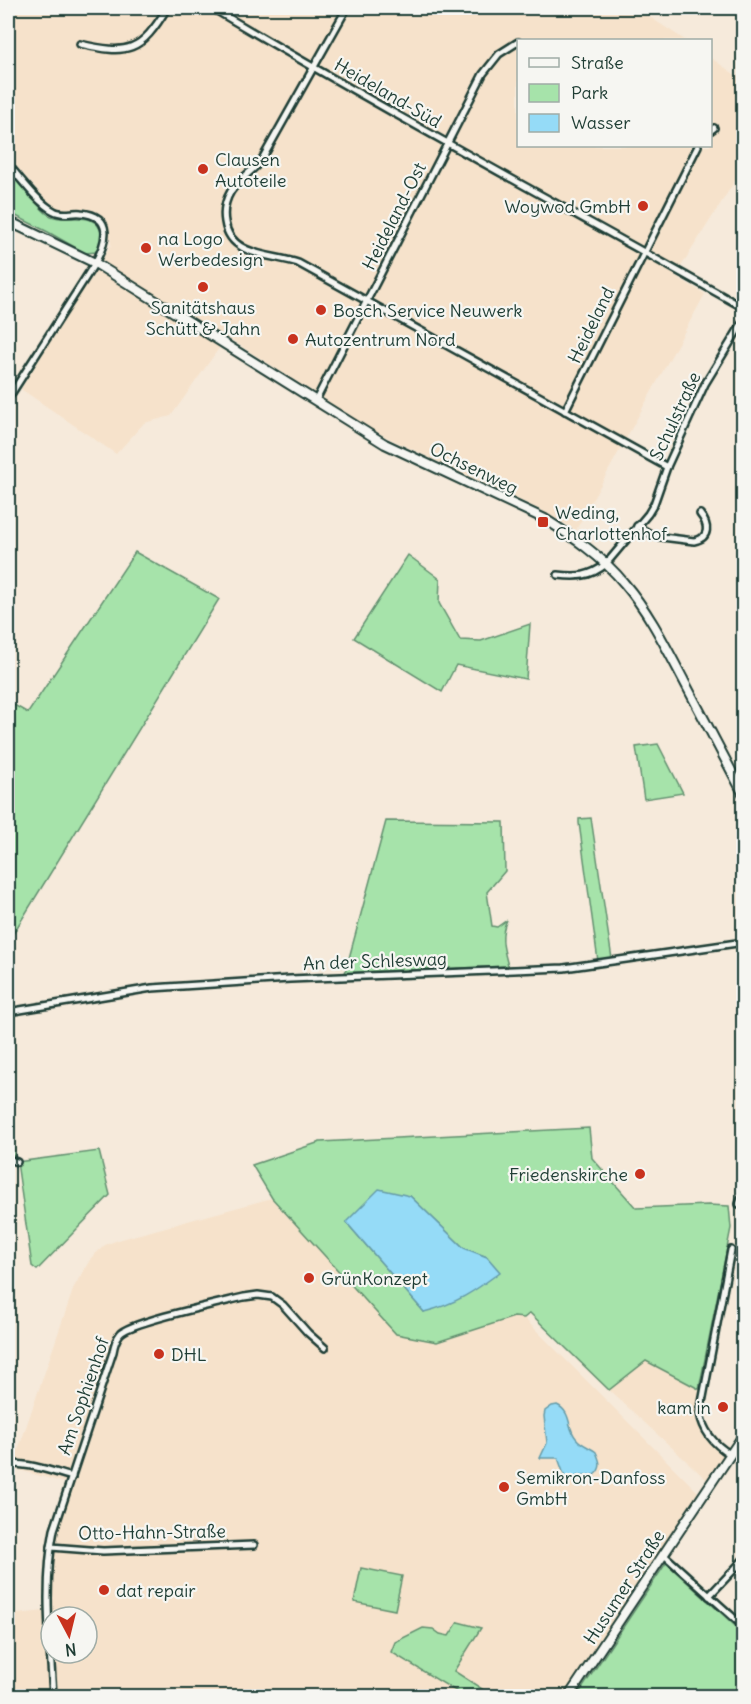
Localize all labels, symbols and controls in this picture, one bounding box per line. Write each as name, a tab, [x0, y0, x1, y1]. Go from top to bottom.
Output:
legend	[517, 39, 712, 147]
text: Straße	[571, 51, 624, 74]
street label: Heideland-Süd	[330, 53, 446, 133]
text: Park	[571, 81, 608, 104]
text: Wasser	[571, 111, 631, 134]
place label: Clausen Autoteile	[215, 148, 286, 192]
street label: Heideland-Ost	[357, 158, 431, 274]
marker: Clausen Autoteile	[196, 162, 210, 176]
place label: Woywod GmbH	[504, 195, 631, 218]
marker: Woywod GmbH	[636, 199, 650, 213]
place label: na Logo Werbedesign	[158, 227, 263, 271]
marker: na Logo Werbedesign	[139, 241, 153, 255]
marker: Sanitätshaus Schütt & Jahn	[196, 280, 210, 294]
street label: Heideland	[563, 283, 620, 367]
place label: Sanitätshaus Schütt & Jahn	[146, 296, 260, 340]
place label: Bosch Service Neuwerk	[333, 299, 522, 322]
marker: Bosch Service Neuwerk	[314, 303, 328, 317]
place label: Autozentrum Nord	[305, 328, 456, 351]
marker: Autozentrum Nord	[286, 332, 300, 346]
street label: Schulstraße	[644, 368, 706, 464]
street label: Ochsenweg	[426, 437, 522, 499]
place label: Weding, Charlottenhof	[555, 501, 668, 545]
marker: Weding, Charlottenhof	[536, 515, 550, 529]
street label: An der Schleswag	[303, 947, 447, 975]
place label: Friedenskirche	[509, 1163, 628, 1186]
marker: Friedenskirche	[633, 1167, 647, 1181]
place label: GrünKonzept	[321, 1267, 428, 1290]
marker: GrünKonzept	[302, 1271, 316, 1285]
street label: Am Sophienhof	[52, 1333, 114, 1458]
place label: DHL	[171, 1343, 207, 1366]
marker: DHL	[152, 1347, 166, 1361]
place label: kam in	[657, 1396, 711, 1419]
marker: kam in	[716, 1400, 730, 1414]
place label: Semikron-Danfoss GmbH	[516, 1466, 666, 1510]
marker: Semikron-Danfoss GmbH	[497, 1480, 511, 1494]
street label: Otto-Hahn-Straße	[78, 1519, 226, 1545]
street label: Husumer Straße	[578, 1525, 670, 1649]
place label: dat repair	[116, 1579, 196, 1602]
marker: dat repair	[97, 1583, 111, 1597]
north arrow	[39, 1605, 99, 1665]
text: N	[64, 1639, 78, 1660]

